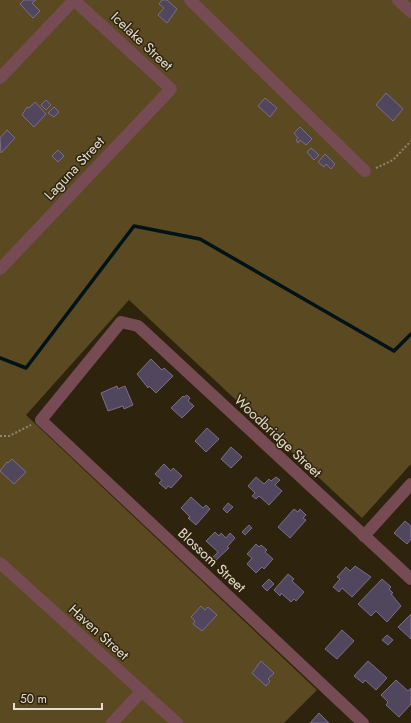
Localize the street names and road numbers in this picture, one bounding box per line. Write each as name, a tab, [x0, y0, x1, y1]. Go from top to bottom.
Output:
street label: Icelake Street	[107, 7, 178, 75]
street label: Laguna Street	[39, 131, 109, 204]
street label: Woodbridge Street	[230, 390, 327, 482]
street label: Blossom Street	[174, 523, 251, 597]
street label: Haven Street	[65, 600, 134, 665]

